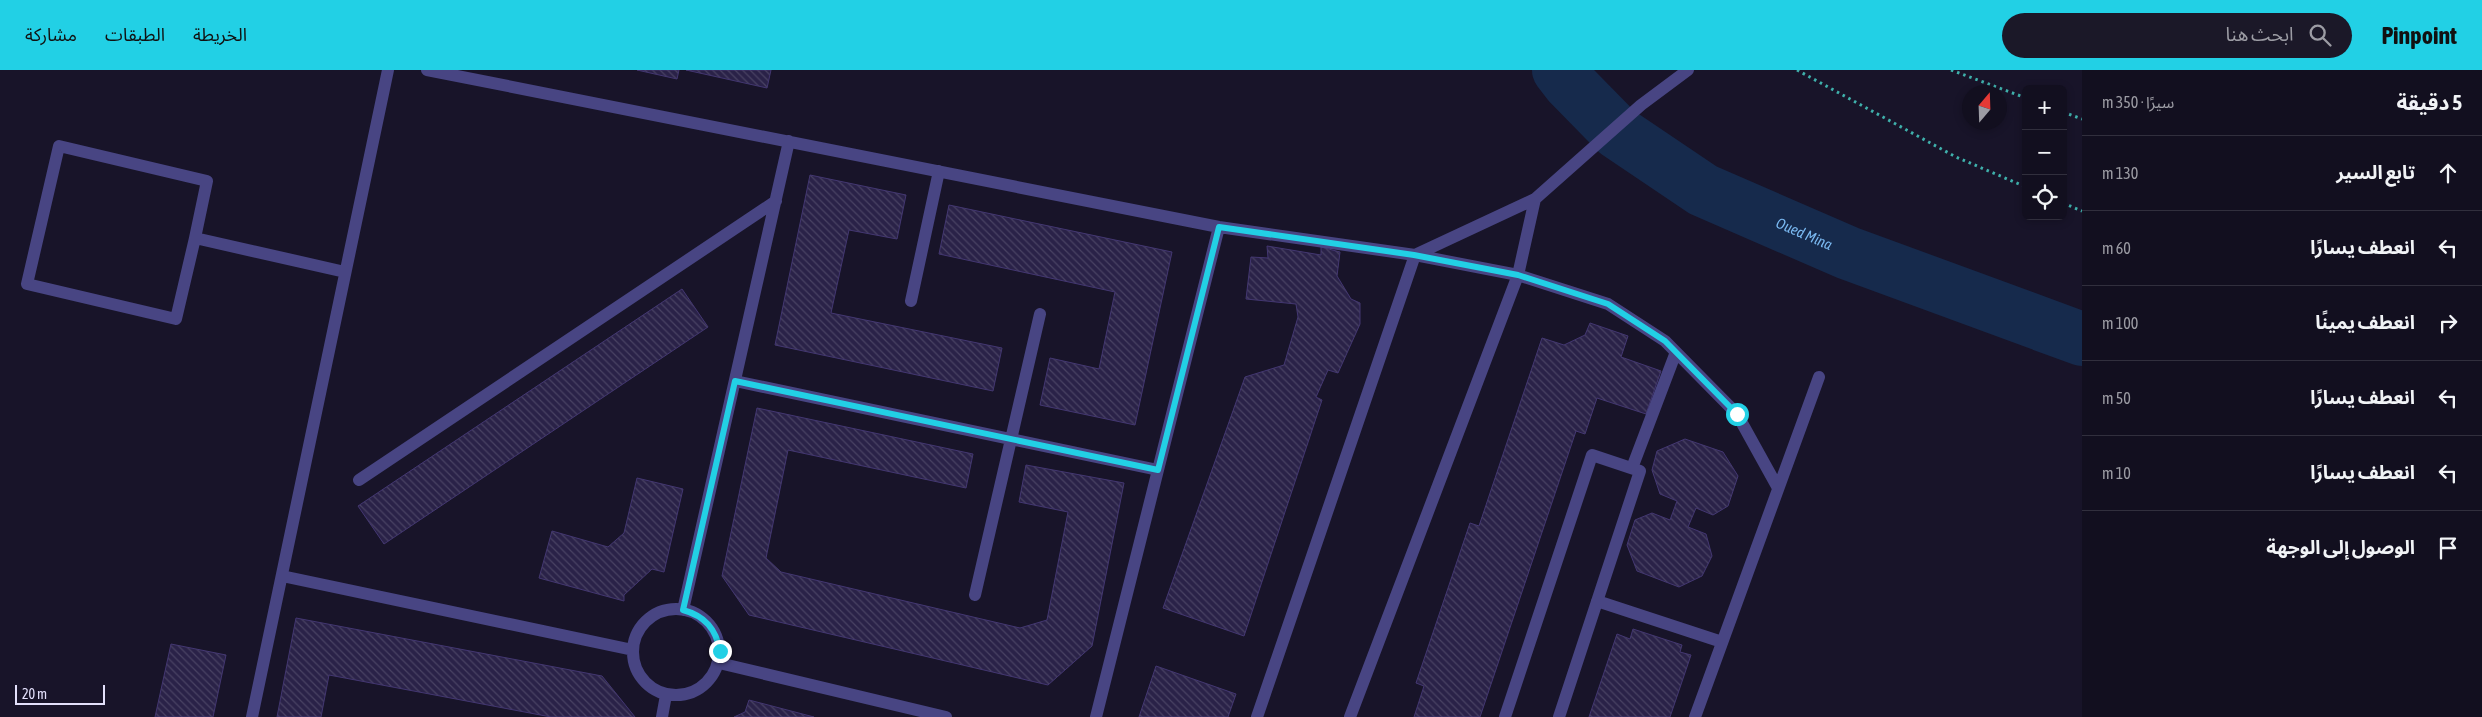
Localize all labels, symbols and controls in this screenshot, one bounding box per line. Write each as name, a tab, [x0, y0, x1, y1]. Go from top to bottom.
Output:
search box	[2002, 13, 2352, 58]
icon: search	[2306, 21, 2334, 49]
text: Pinpoint	[2382, 22, 2457, 49]
text: ابحث هنا	[2226, 23, 2294, 45]
text: مشاركة	[25, 24, 77, 45]
text: الطبقات	[105, 24, 165, 45]
text: الخريطة	[193, 24, 247, 45]
north arrow	[1962, 85, 2007, 130]
map controls	[2022, 85, 2067, 220]
button: +	[2022, 85, 2067, 130]
text: 5 دقيقة	[2396, 90, 2462, 114]
text: سيرًا · 350 m	[2102, 93, 2174, 111]
button: −	[2022, 130, 2067, 175]
icon: ahead	[2434, 159, 2462, 187]
text: تابع السير	[2336, 161, 2415, 183]
text: 130 m	[2102, 164, 2138, 182]
button: locate	[2022, 175, 2067, 220]
water label: Oued Mina	[1774, 214, 1835, 253]
icon: left	[2434, 234, 2462, 262]
text: انعطف يسارًا	[2310, 236, 2415, 258]
text: 60 m	[2102, 239, 2131, 257]
icon: right	[2434, 309, 2462, 337]
text: انعطف يمينًا	[2315, 311, 2415, 333]
text: 100 m	[2102, 314, 2138, 332]
icon: left	[2434, 384, 2462, 412]
text: انعطف يسارًا	[2310, 386, 2415, 408]
text: 50 m	[2102, 389, 2131, 407]
route start	[1726, 403, 1749, 426]
icon: left	[2434, 459, 2462, 487]
text: انعطف يسارًا	[2310, 461, 2415, 483]
text: 10 m	[2102, 464, 2131, 482]
icon: arrive	[2434, 534, 2462, 562]
text: الوصول إلى الوجهة	[2266, 536, 2415, 558]
route end	[709, 640, 732, 663]
scale bar	[15, 682, 105, 705]
text: 20 m	[22, 686, 47, 702]

